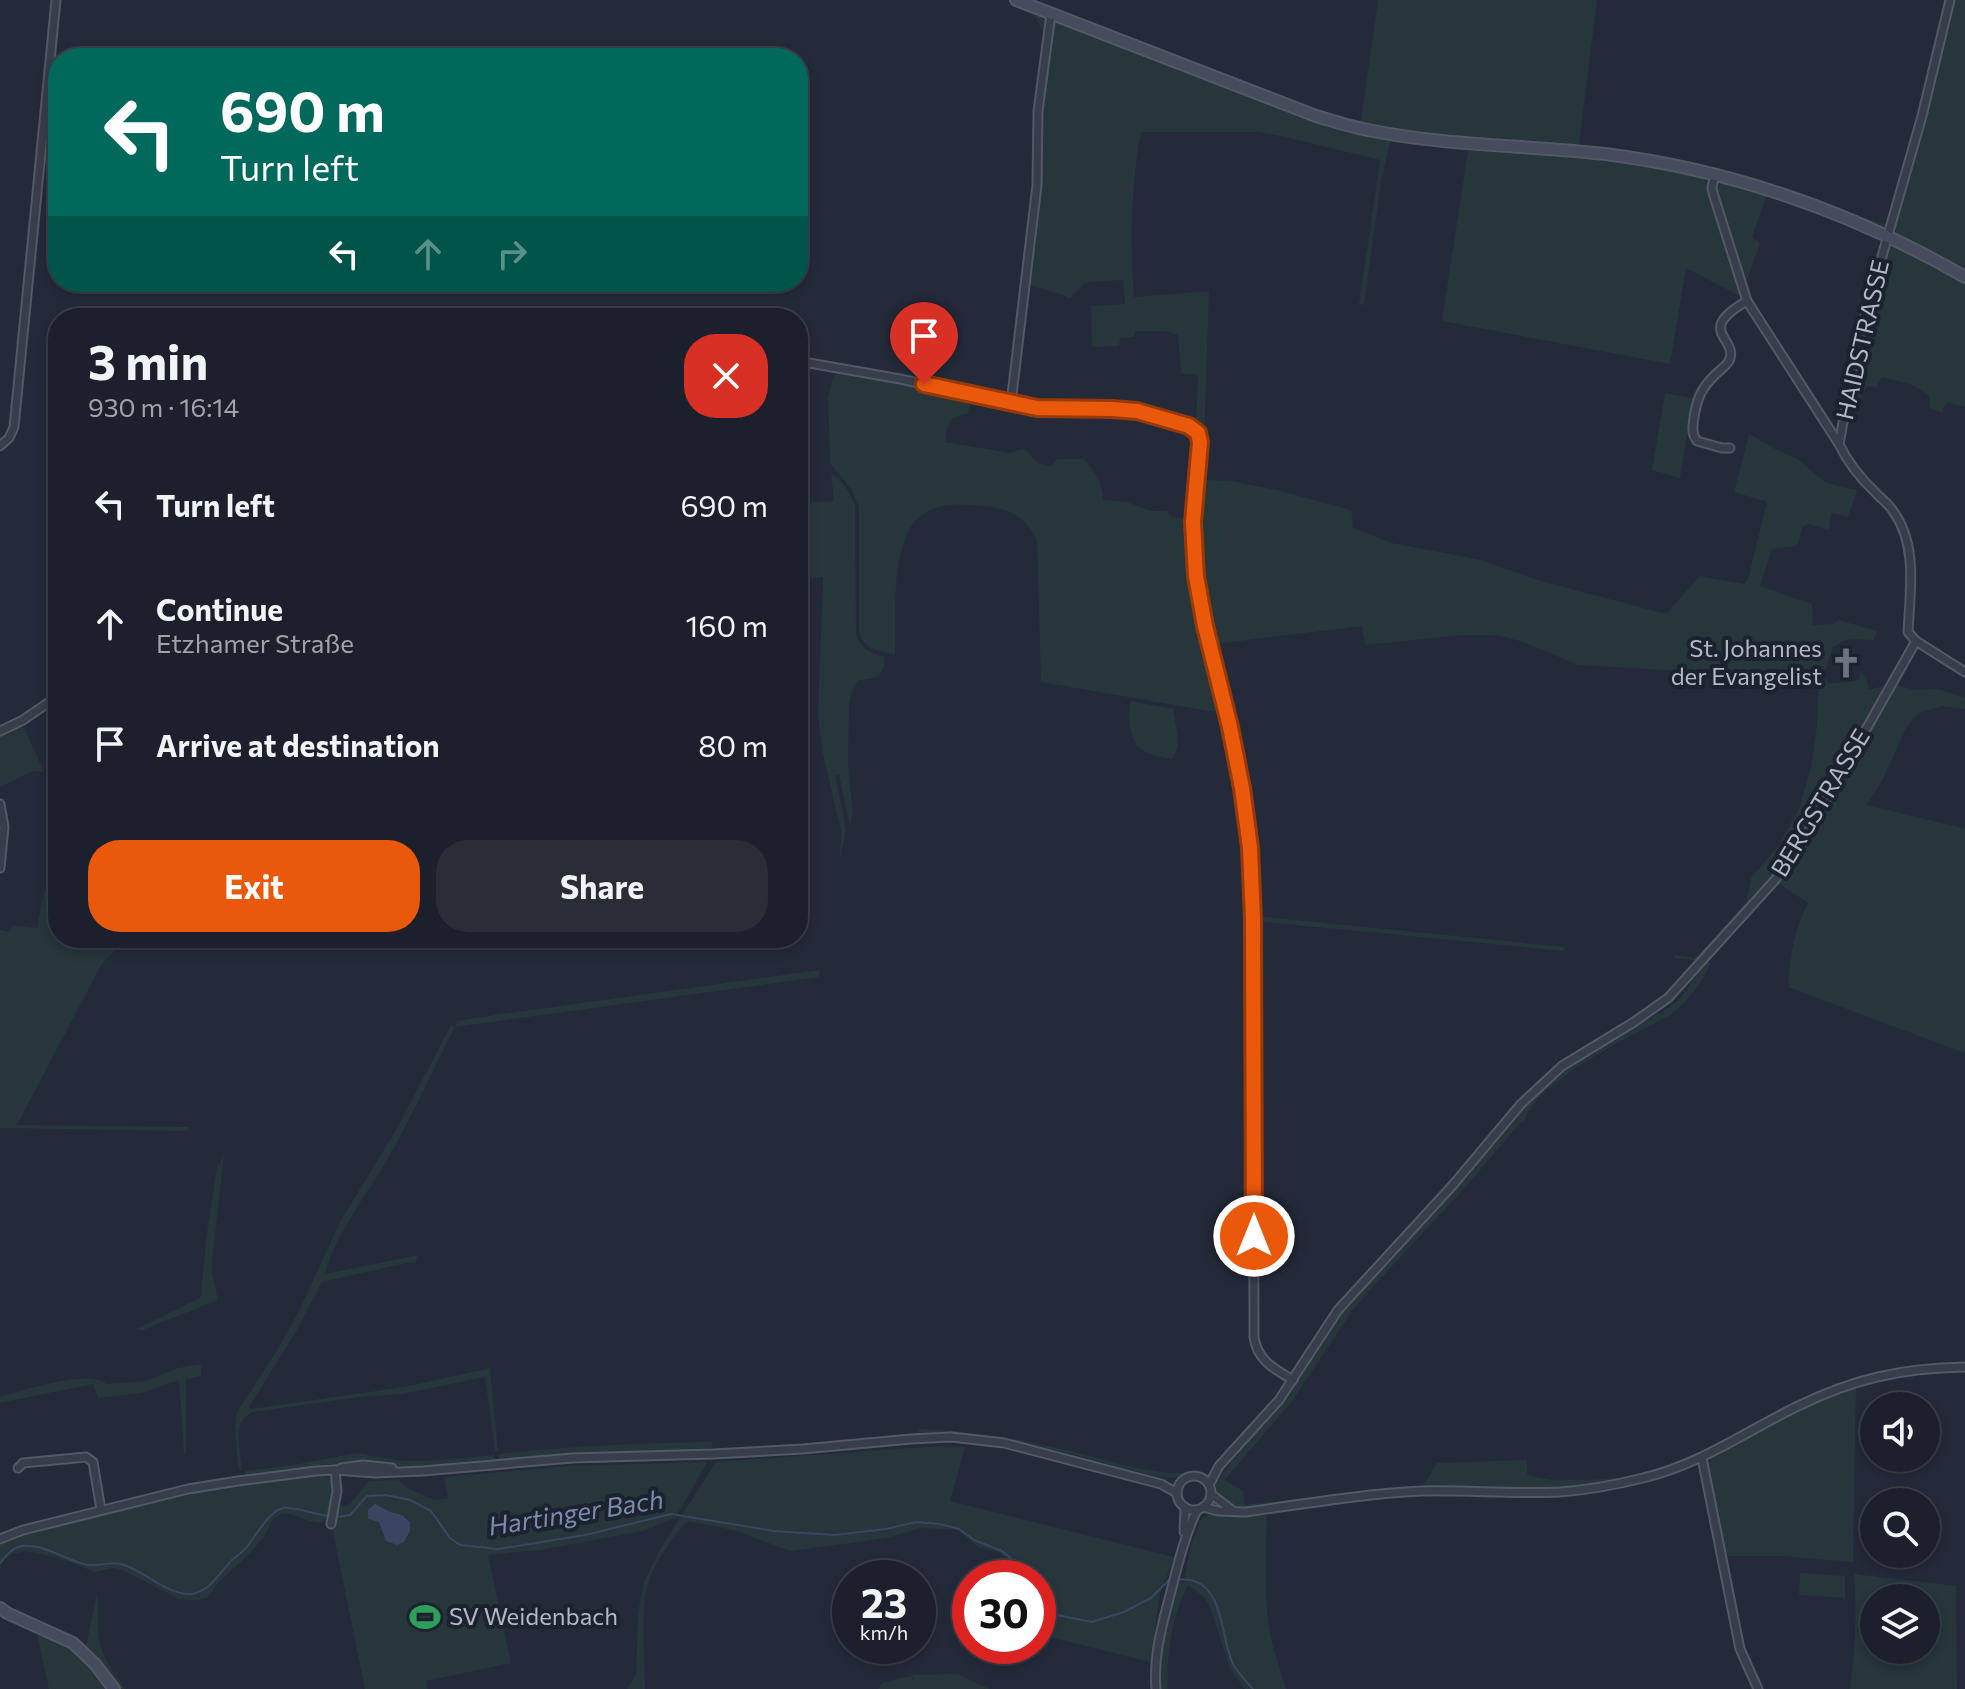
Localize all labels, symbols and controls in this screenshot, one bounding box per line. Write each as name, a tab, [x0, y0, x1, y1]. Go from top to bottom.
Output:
text: 690 m	[220, 75, 385, 144]
icon: left	[88, 80, 192, 184]
text: Turn left	[220, 144, 359, 188]
icon: left	[322, 232, 366, 276]
icon: ahead	[406, 232, 450, 276]
icon: right	[490, 232, 534, 276]
street label: HAIDSTRASSE	[1829, 257, 1894, 422]
pin	[890, 302, 958, 384]
icon: arrive	[902, 314, 946, 358]
text: 3 min	[88, 331, 208, 390]
button: close	[684, 334, 768, 418]
text: 930 m · 16:14	[88, 391, 239, 422]
icon: left	[88, 482, 132, 526]
text: Turn left	[156, 486, 275, 523]
text: 690 m	[680, 486, 768, 523]
text: Continue	[156, 590, 283, 627]
icon: ahead	[88, 602, 132, 646]
text: 160 m	[685, 606, 768, 643]
text: Etzhamer Straße	[156, 627, 354, 658]
place label: St. Johannes der Evangelist	[1671, 633, 1822, 690]
church icon: St. Johannes der Evangelist	[1829, 646, 1863, 680]
icon: arrive	[88, 722, 132, 766]
street label: BERGSTRASSE	[1764, 723, 1875, 881]
text: Arrive at destination	[156, 726, 440, 763]
text: 80 m	[698, 726, 768, 763]
button: Exit	[88, 840, 420, 932]
button: Share	[436, 840, 768, 932]
position arrow	[1212, 1194, 1296, 1278]
map controls	[1860, 1392, 1940, 1664]
button: sound	[1860, 1392, 1940, 1472]
water label: Hartinger Bach	[486, 1482, 665, 1541]
button: search	[1860, 1488, 1940, 1568]
speed limit sign: 30	[952, 1560, 1056, 1664]
text: 23	[861, 1577, 907, 1626]
button: layers	[1860, 1584, 1940, 1664]
sports icon: SV Weidenbach	[408, 1600, 442, 1634]
place label: SV Weidenbach	[449, 1601, 618, 1630]
text: km/h	[860, 1620, 908, 1644]

